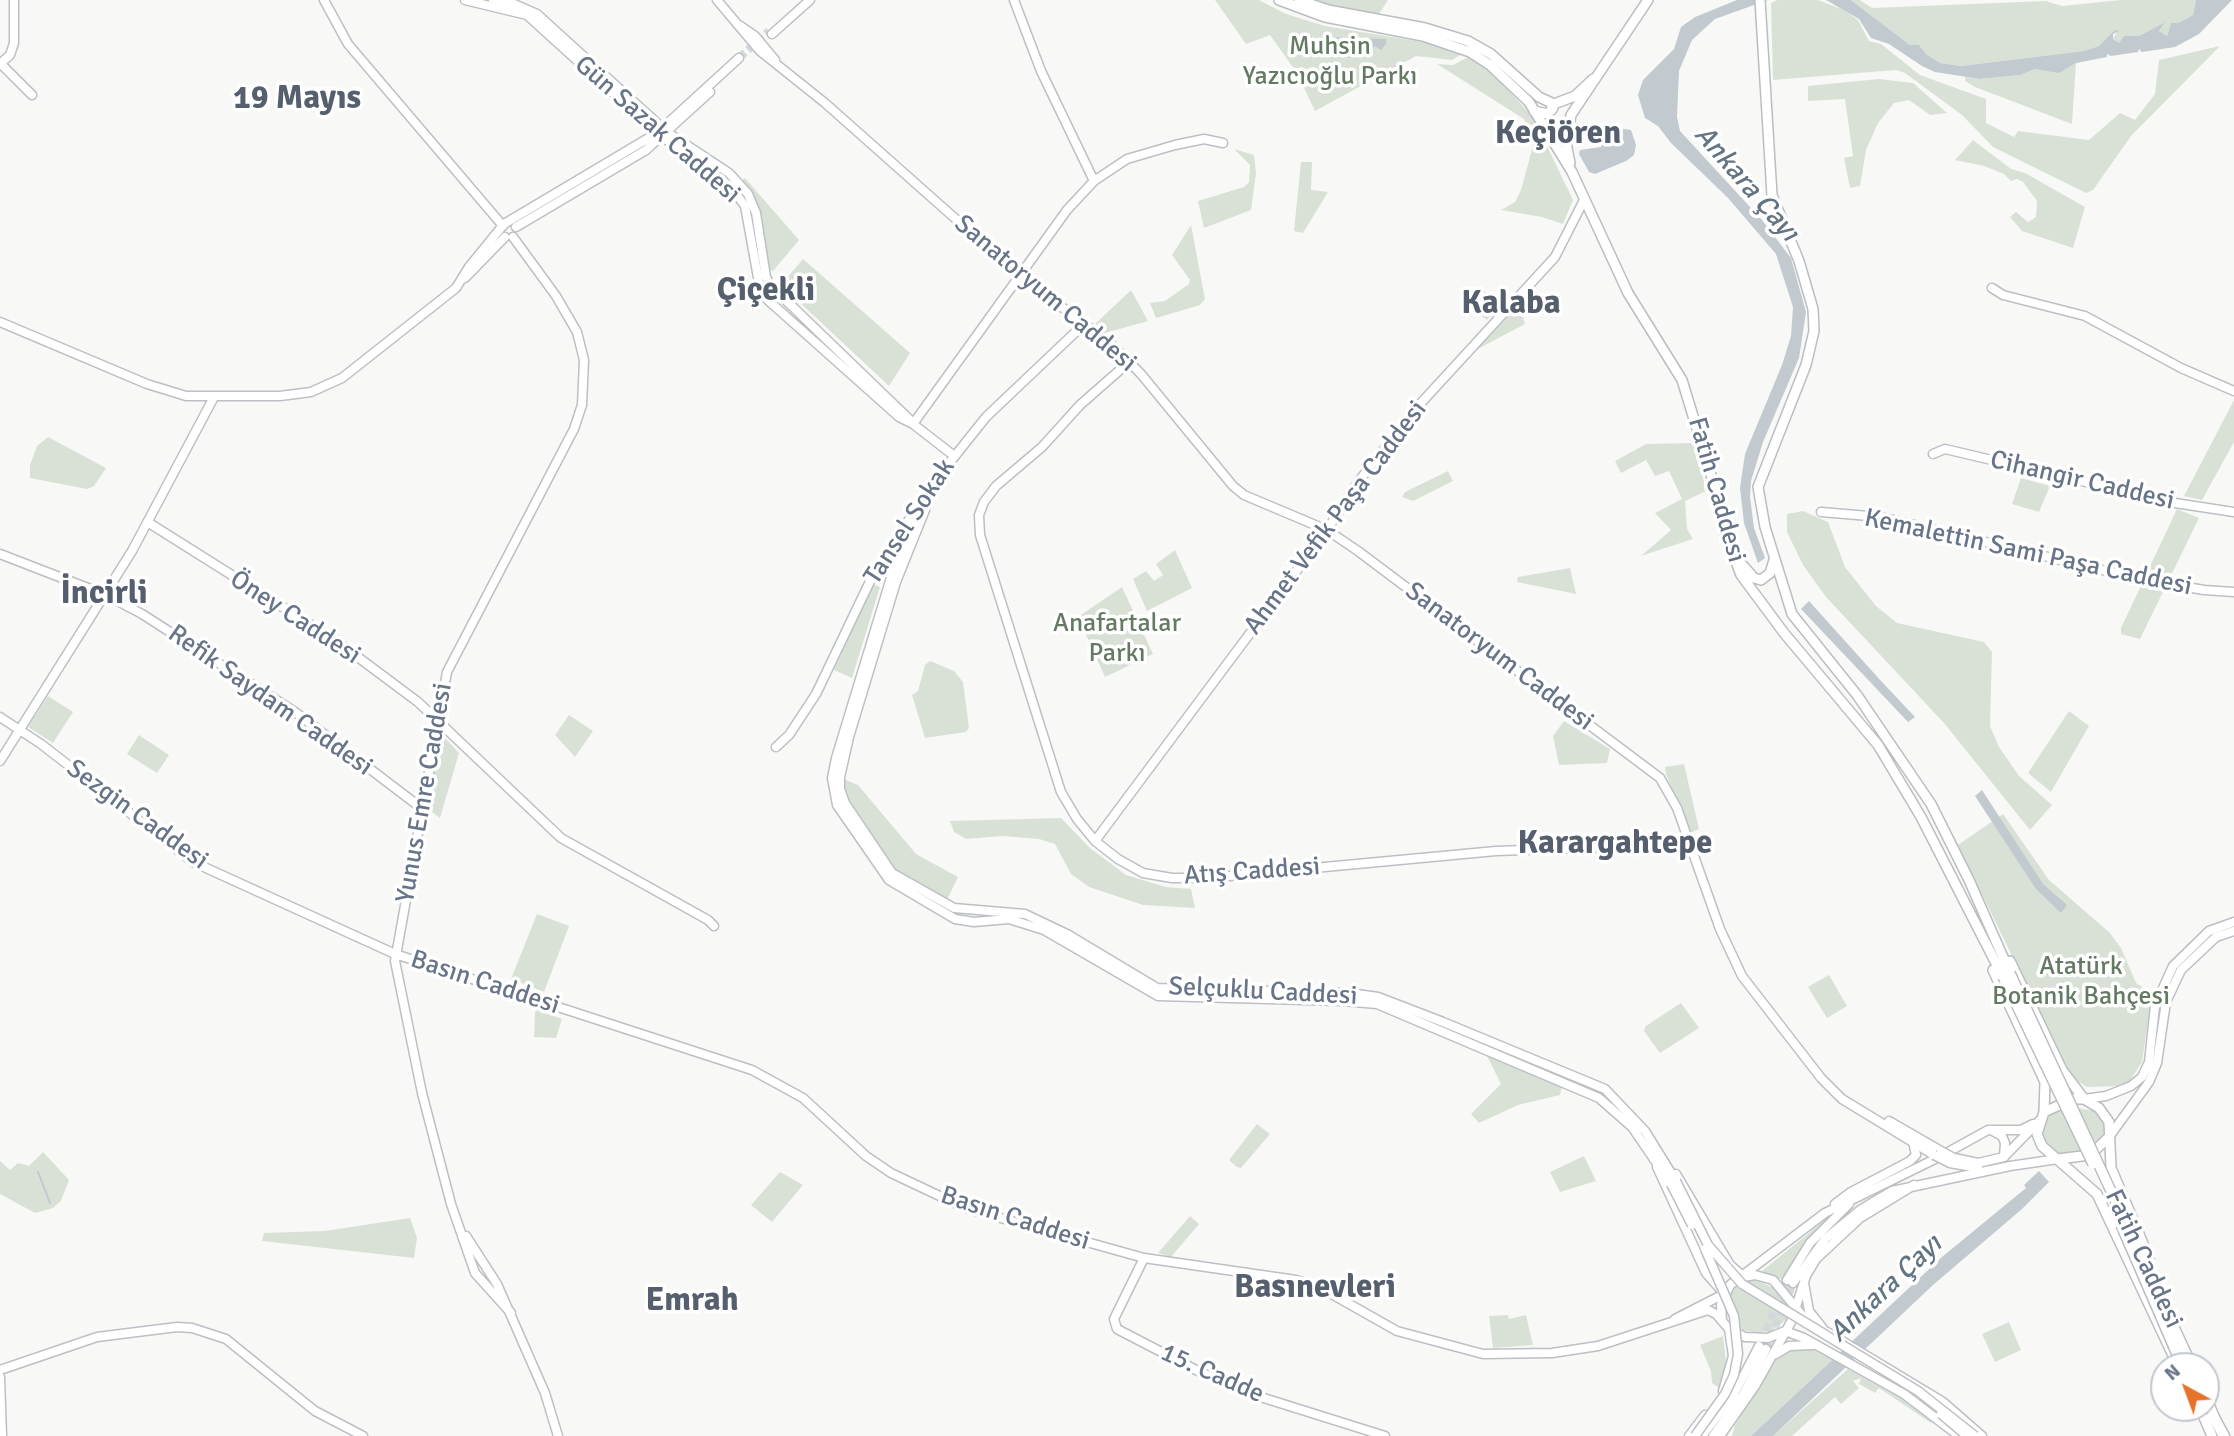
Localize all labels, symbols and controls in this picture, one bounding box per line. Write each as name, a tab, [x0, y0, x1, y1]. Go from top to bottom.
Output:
park label: Muhsin Yazıcıoğlu Parkı	[1243, 31, 1417, 92]
street label: Gün Sazak Caddesi	[568, 49, 746, 211]
district label: 19 Mayıs	[233, 79, 361, 119]
district label: Keçiören	[1495, 114, 1621, 154]
water label: Ankara Çayı	[1687, 119, 1805, 249]
street label: Sanatoryum Caddesi	[948, 209, 1142, 379]
district label: Çiçekli	[717, 271, 815, 311]
district label: Kalaba	[1461, 284, 1561, 324]
street label: Ahmet Vefik Paşa Caddesi	[1238, 395, 1434, 641]
street label: Fatih Caddesi	[1680, 414, 1752, 566]
street label: Cihangir Caddesi	[1987, 445, 2177, 517]
street label: Tansel Sokak	[858, 453, 962, 591]
street label: Kemalettin Sami Paşa Caddesi	[1861, 503, 2195, 603]
street label: Öney Caddesi	[224, 564, 366, 672]
district label: İncirli	[60, 574, 148, 614]
street label: Sanatoryum Caddesi	[1399, 576, 1599, 738]
park label: Anafartalar Parkı	[1053, 608, 1181, 670]
street label: Refik Saydam Caddesi	[162, 619, 378, 783]
street label: Yunus Emre Caddesi	[390, 681, 460, 905]
street label: Sezgin Caddesi	[60, 753, 214, 877]
district label: Karargahtepe	[1517, 824, 1713, 864]
street label: Atış Caddesi	[1183, 852, 1321, 892]
street label: Basın Caddesi	[407, 944, 563, 1022]
park label: Atatürk Botanik Bahçesi	[1992, 951, 2170, 1012]
street label: Selçuklu Caddesi	[1168, 971, 1358, 1013]
street label: Basın Caddesi	[937, 1180, 1093, 1258]
street label: Fatih Caddesi	[2097, 1185, 2189, 1333]
water label: Ankara Çayı	[1822, 1228, 1950, 1350]
district label: Basınevleri	[1234, 1268, 1396, 1308]
district label: Emrah	[645, 1281, 739, 1321]
street label: 15. Cadde	[1155, 1337, 1269, 1411]
north arrow	[2150, 1352, 2220, 1422]
text: N	[2160, 1359, 2185, 1386]

